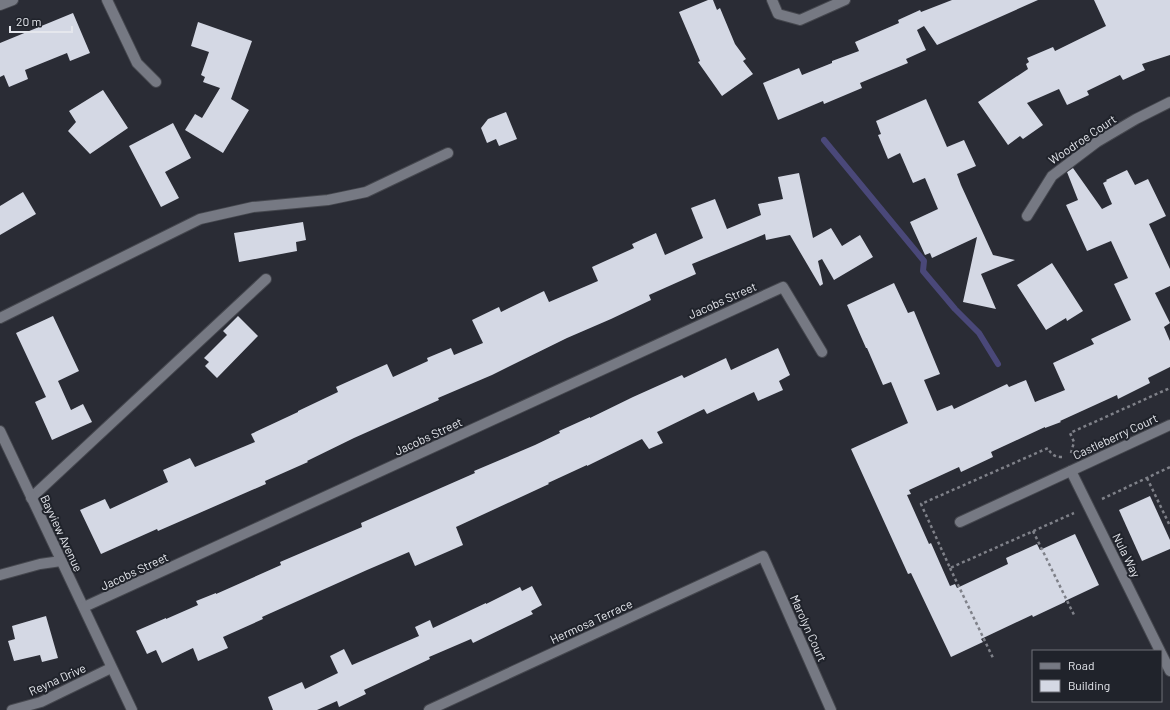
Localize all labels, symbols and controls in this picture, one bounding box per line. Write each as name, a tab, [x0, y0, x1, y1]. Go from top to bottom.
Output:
scale bar	[10, 8, 72, 34]
text: 20 m	[16, 14, 42, 28]
street label: Woodroe Court	[1046, 111, 1118, 167]
street label: Jacobs Street	[686, 279, 758, 321]
street label: Castleberry Court	[1071, 410, 1159, 462]
street label: Jacobs Street	[392, 414, 464, 458]
street label: Bayview Avenue	[38, 492, 86, 574]
street label: Nula Way	[1110, 531, 1144, 580]
street label: Jacobs Street	[98, 549, 170, 593]
street label: Marolyn Court	[788, 592, 830, 664]
street label: Hermosa Terrace	[548, 596, 634, 646]
legend	[1032, 650, 1162, 702]
text: Road	[1068, 658, 1095, 672]
street label: Reyna Drive	[26, 660, 88, 698]
text: Building	[1068, 678, 1110, 692]

